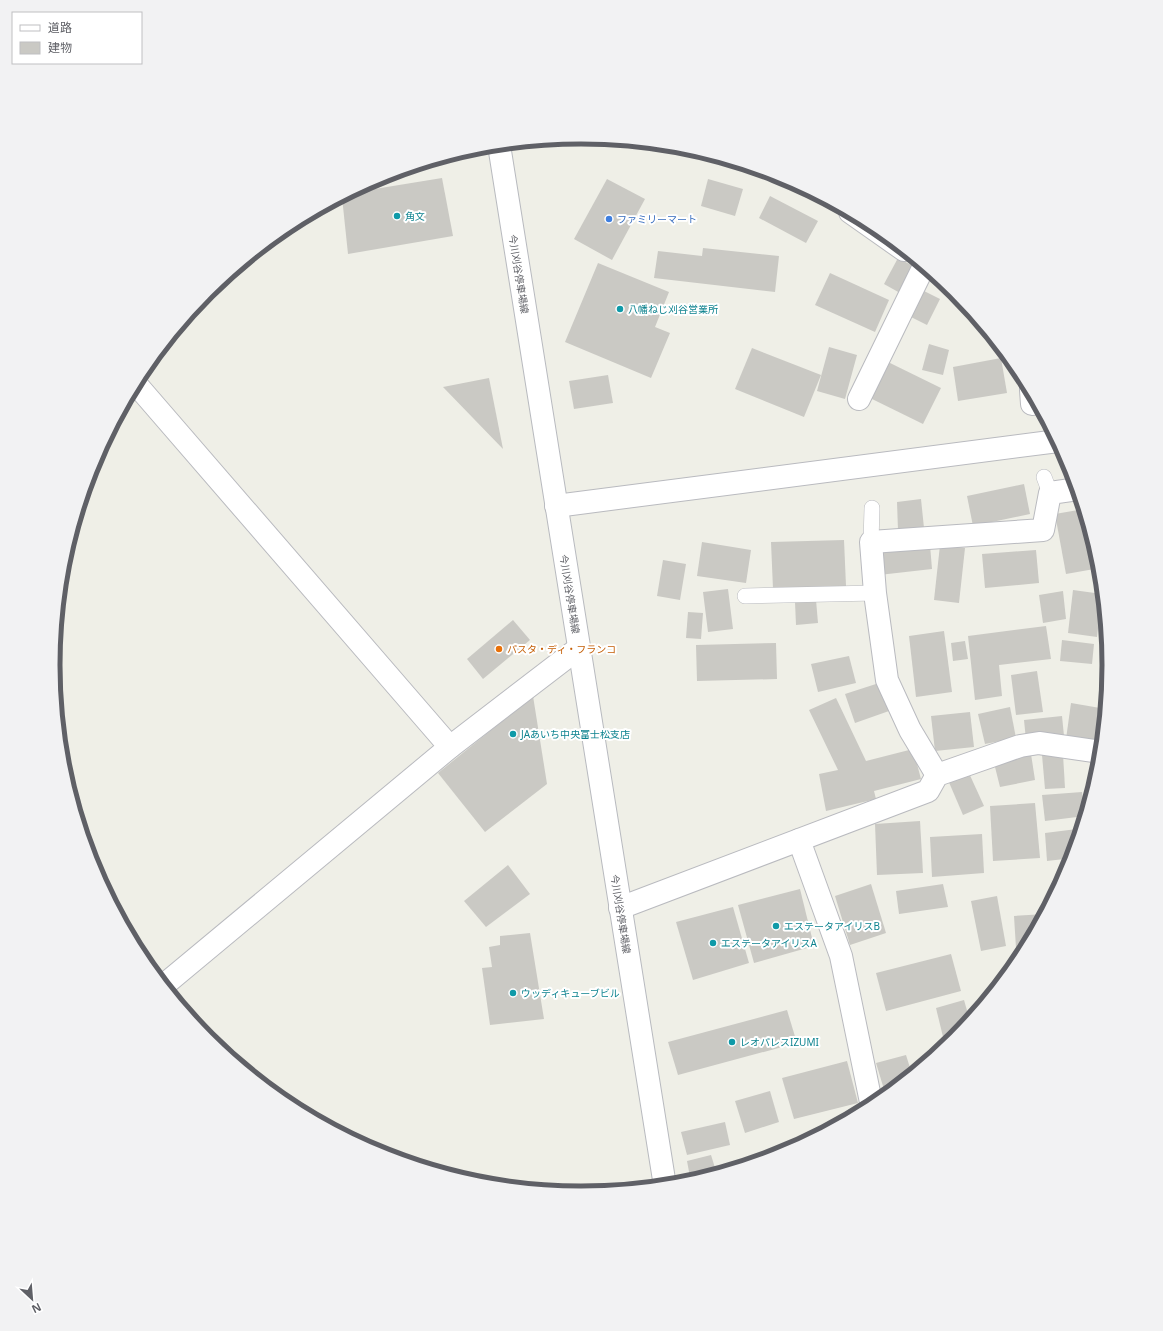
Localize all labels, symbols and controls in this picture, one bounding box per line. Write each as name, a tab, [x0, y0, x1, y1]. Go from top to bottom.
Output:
legend	[12, 12, 142, 64]
text: 道路	[48, 19, 72, 36]
text: 建物	[48, 39, 72, 56]
place label: 角文	[405, 209, 425, 223]
marker: 角文	[392, 211, 402, 221]
place label: ファミリーマート	[617, 212, 697, 226]
marker: ファミリーマート	[604, 214, 614, 224]
street label: 今川刈谷停車場線	[506, 233, 532, 315]
place label: 八幡ねじ刈谷営業所	[628, 302, 718, 316]
marker: 八幡ねじ刈谷営業所	[615, 304, 625, 314]
street label: 今川刈谷停車場線	[557, 553, 583, 635]
place label: パスタ・ディ・フランコ	[507, 642, 616, 656]
marker: パスタ・ディ・フランコ	[494, 644, 504, 654]
place label: JAあいち中央富士松支店	[520, 727, 630, 741]
marker: JAあいち中央富士松支店	[508, 729, 518, 739]
street label: 今川刈谷停車場線	[608, 873, 634, 955]
place label: エステータアイリスB	[784, 919, 880, 933]
marker: エステータアイリスB	[771, 921, 781, 931]
place label: エステータアイリスA	[721, 936, 817, 950]
marker: エステータアイリスA	[708, 938, 718, 948]
place label: ウッディキューブビル	[521, 986, 620, 1000]
marker: ウッディキューブビル	[508, 988, 518, 998]
place label: レオパレスIZUMI	[740, 1035, 819, 1049]
marker: レオパレスIZUMI	[727, 1037, 737, 1047]
north arrow	[12, 1279, 52, 1319]
text: N	[29, 1300, 44, 1317]

